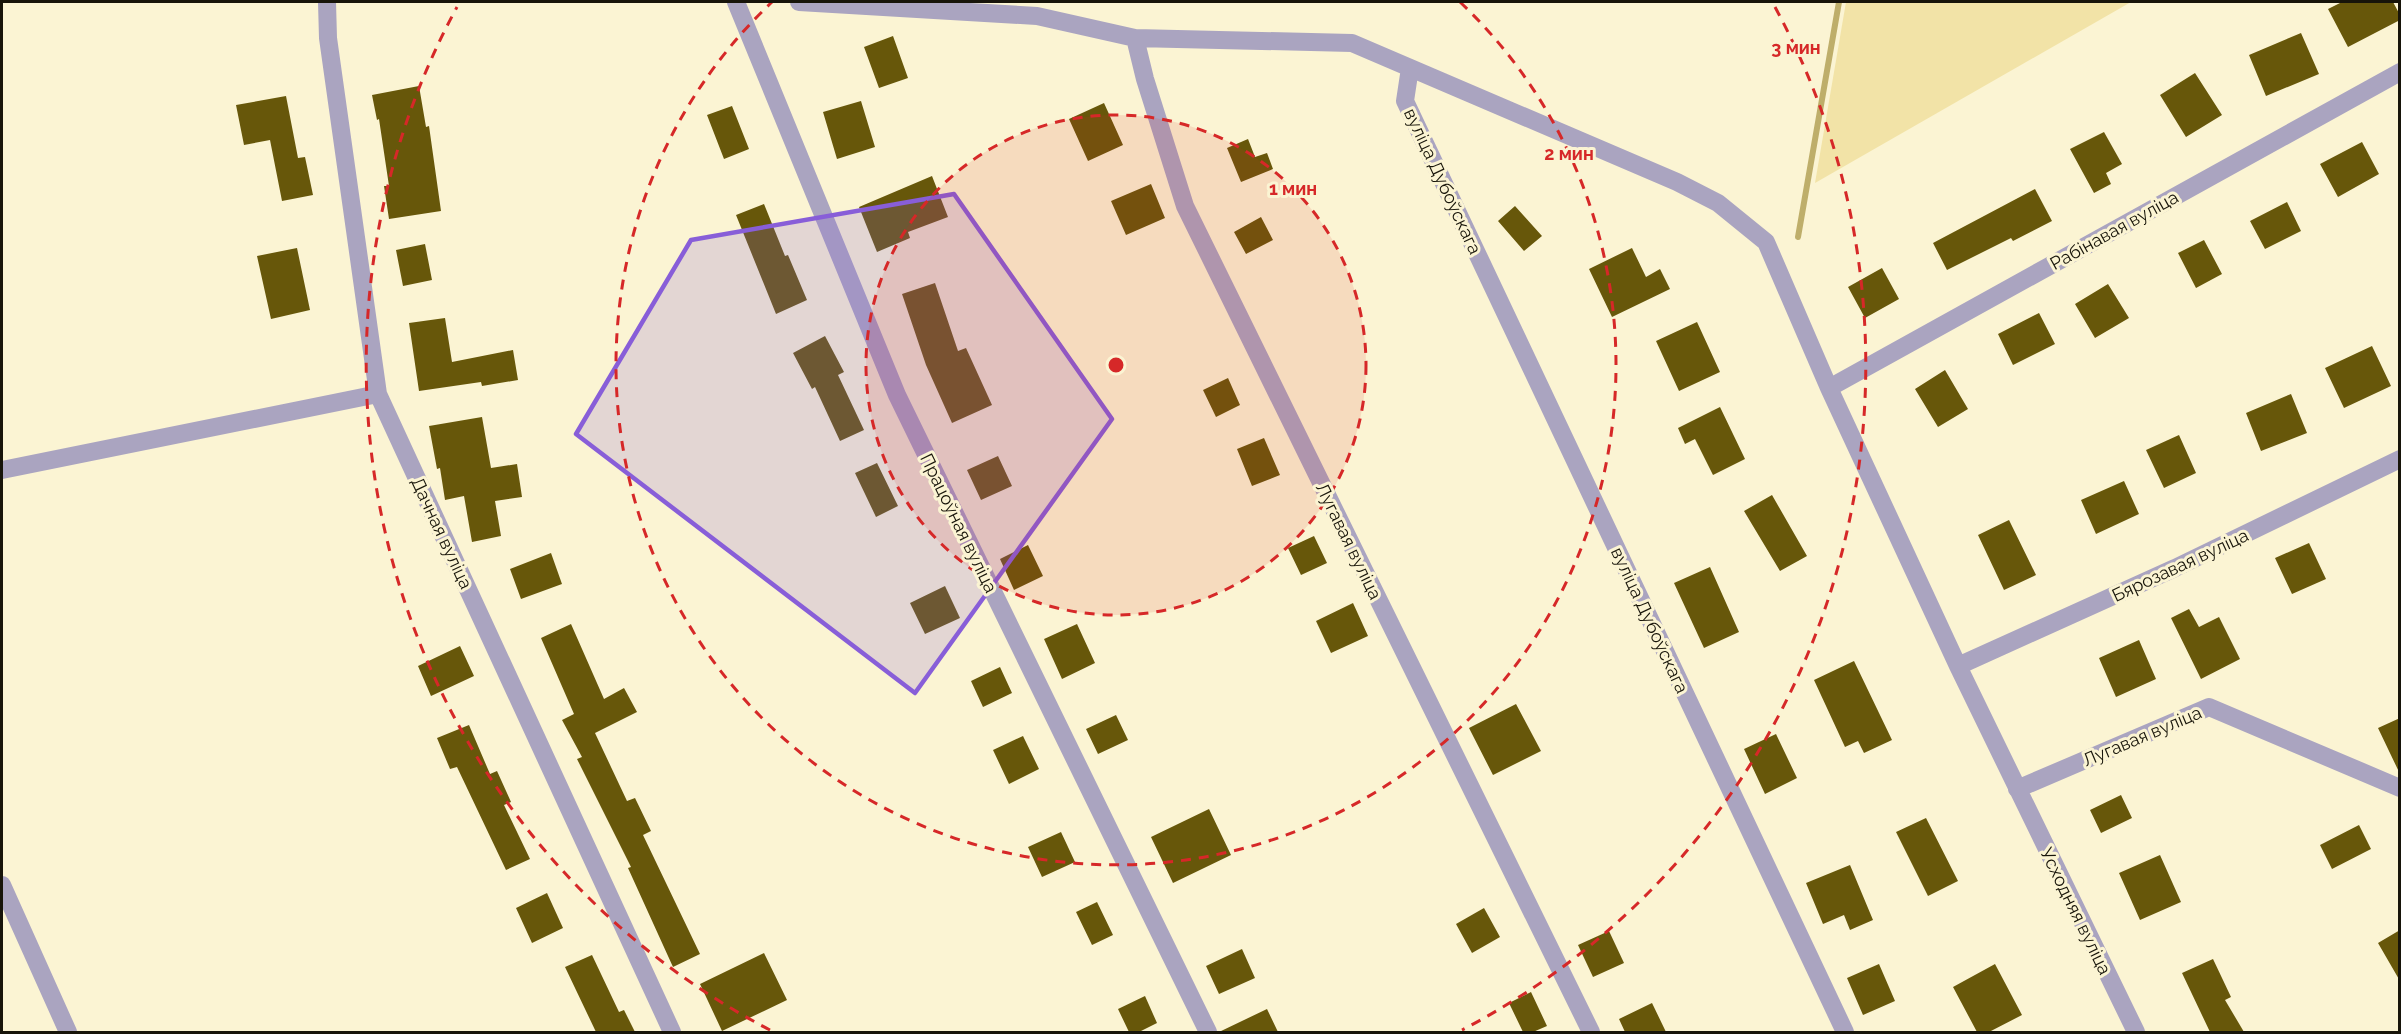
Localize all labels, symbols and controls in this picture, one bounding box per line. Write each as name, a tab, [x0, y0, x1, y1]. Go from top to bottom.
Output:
text: 3 мин	[1771, 37, 1821, 58]
street label: вуліца Дубоўскага	[1400, 105, 1486, 257]
text: 2 мин	[1544, 143, 1594, 164]
text: 1 мин	[1269, 178, 1317, 199]
street label: Рабінавая вуліца	[2046, 186, 2182, 274]
centre of rings	[1106, 355, 1126, 375]
street label: Працоўная вуліца	[916, 450, 1002, 596]
street label: Дачная вуліца	[407, 474, 477, 592]
street label: Лугавая вуліца	[1312, 479, 1386, 603]
street label: Бярозавая вуліца	[2108, 524, 2252, 606]
street label: вуліца Дубоўскага	[1607, 544, 1693, 696]
street label: Лугавая вуліца	[2079, 702, 2205, 770]
street label: Усходняя вуліца	[2036, 844, 2116, 978]

